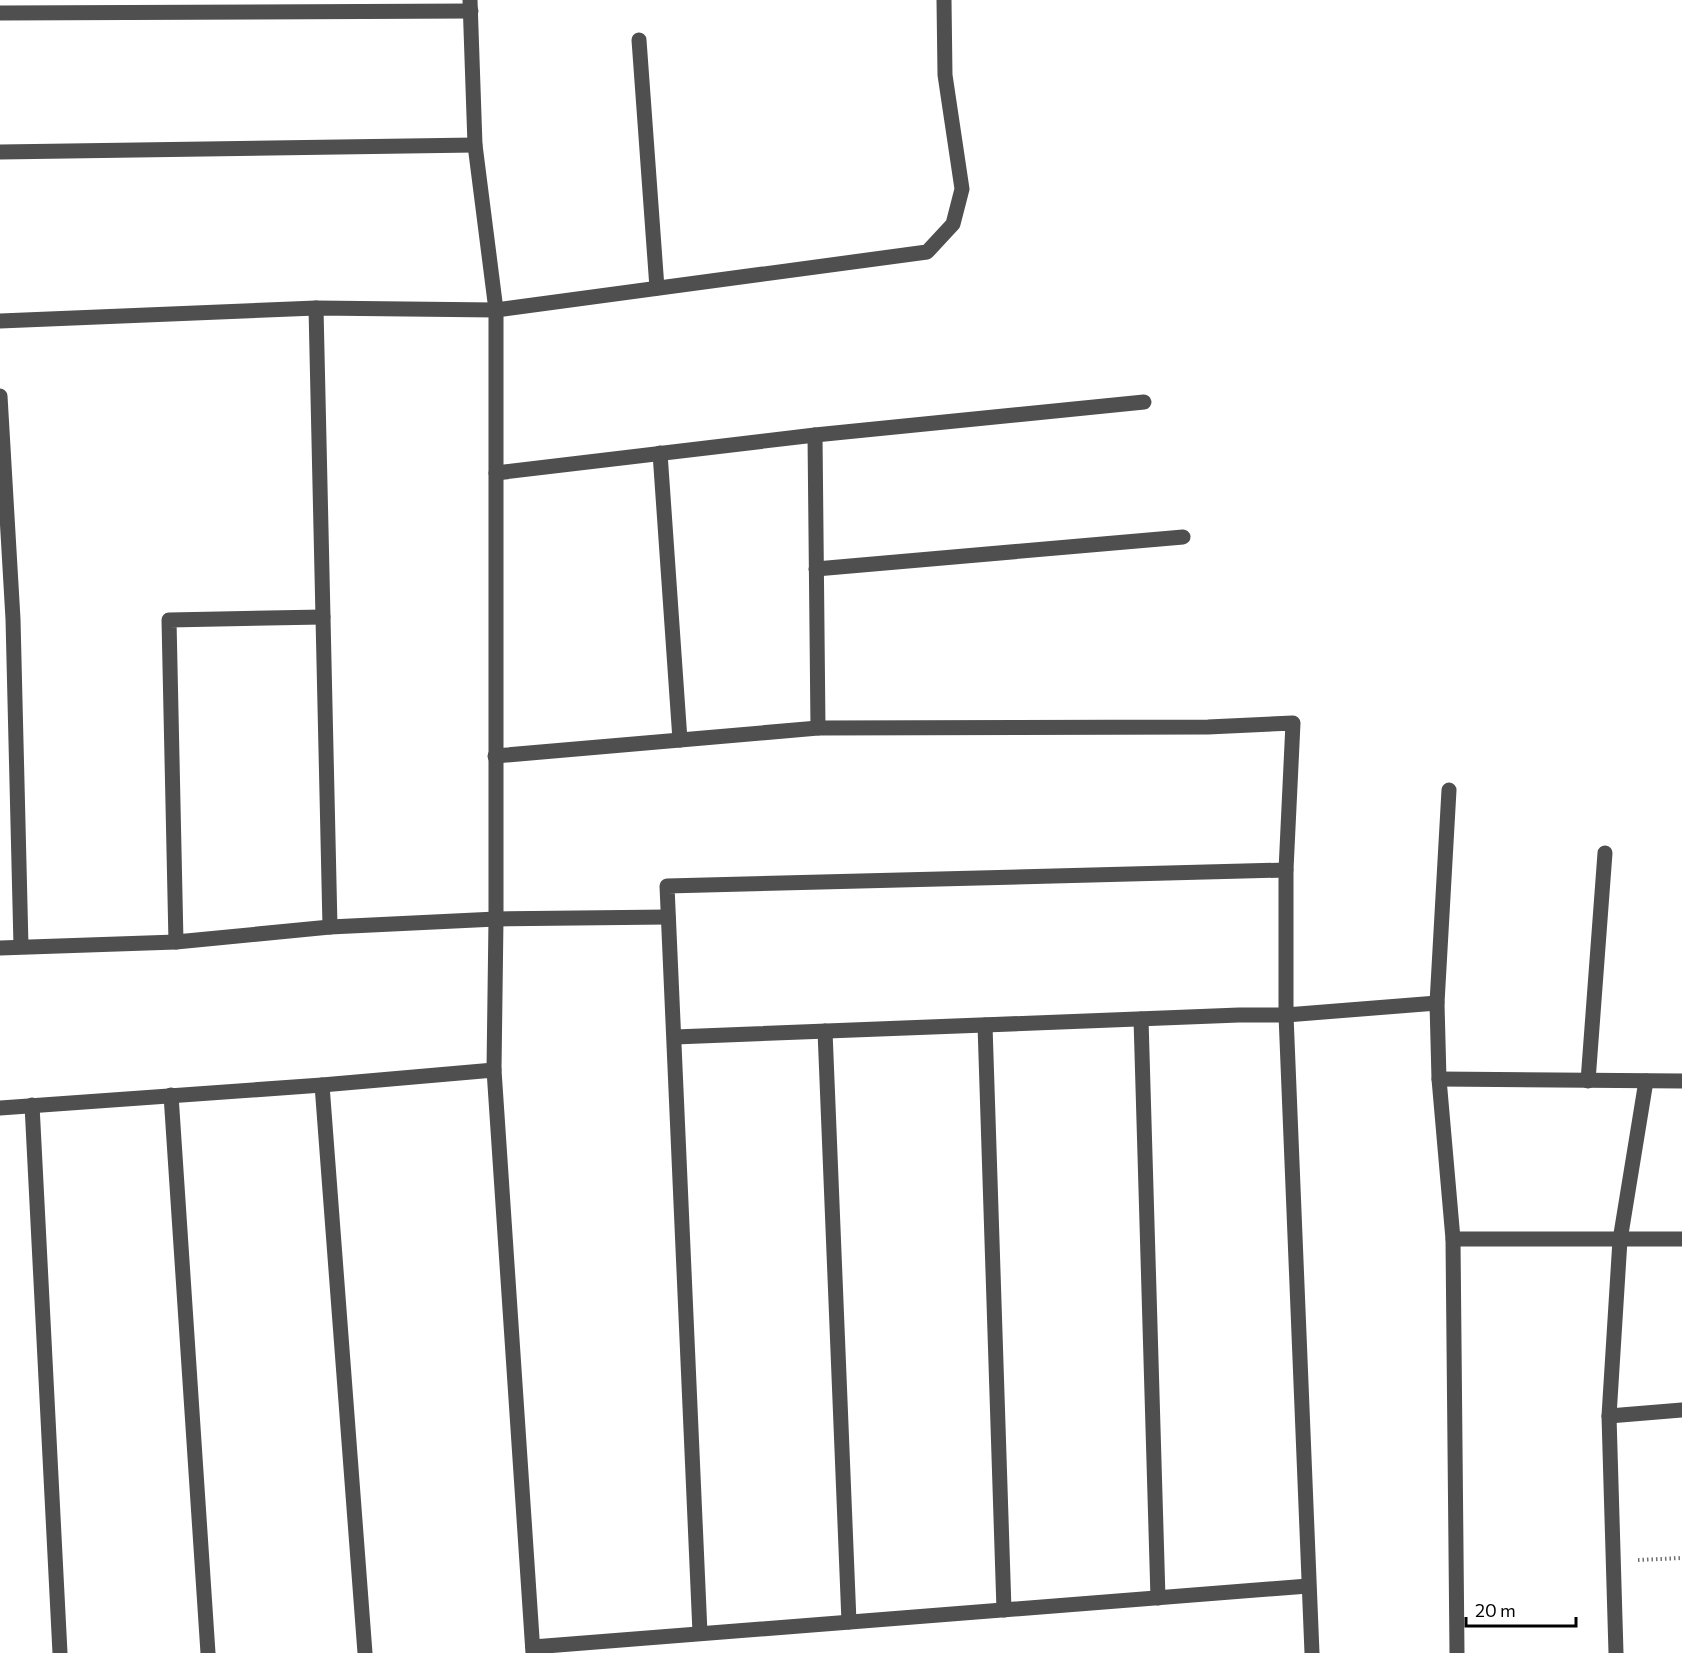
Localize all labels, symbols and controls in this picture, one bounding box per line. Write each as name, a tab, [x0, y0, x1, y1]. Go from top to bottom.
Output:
scale bar	[1466, 1590, 1576, 1628]
text: 20 m	[1475, 1599, 1516, 1621]

